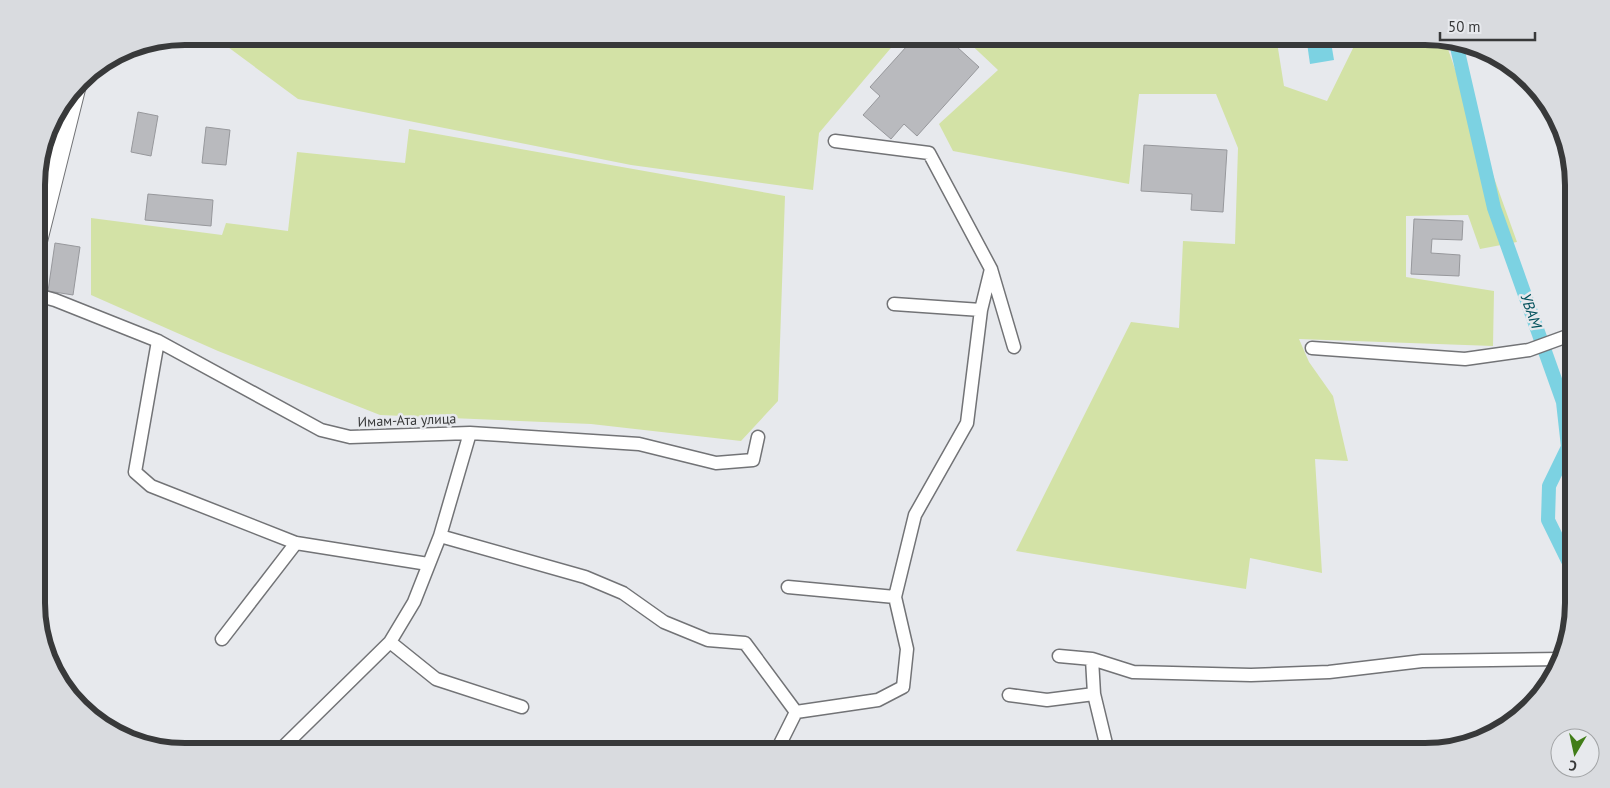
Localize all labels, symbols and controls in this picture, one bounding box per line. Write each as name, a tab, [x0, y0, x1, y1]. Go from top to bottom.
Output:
scale bar	[1440, 10, 1535, 42]
text: 50 m	[1448, 17, 1481, 36]
water label: УВАМ	[1516, 291, 1547, 332]
street label: Имам-Ата улица	[357, 409, 457, 431]
north arrow	[1550, 728, 1600, 778]
text: С	[1568, 756, 1578, 775]

